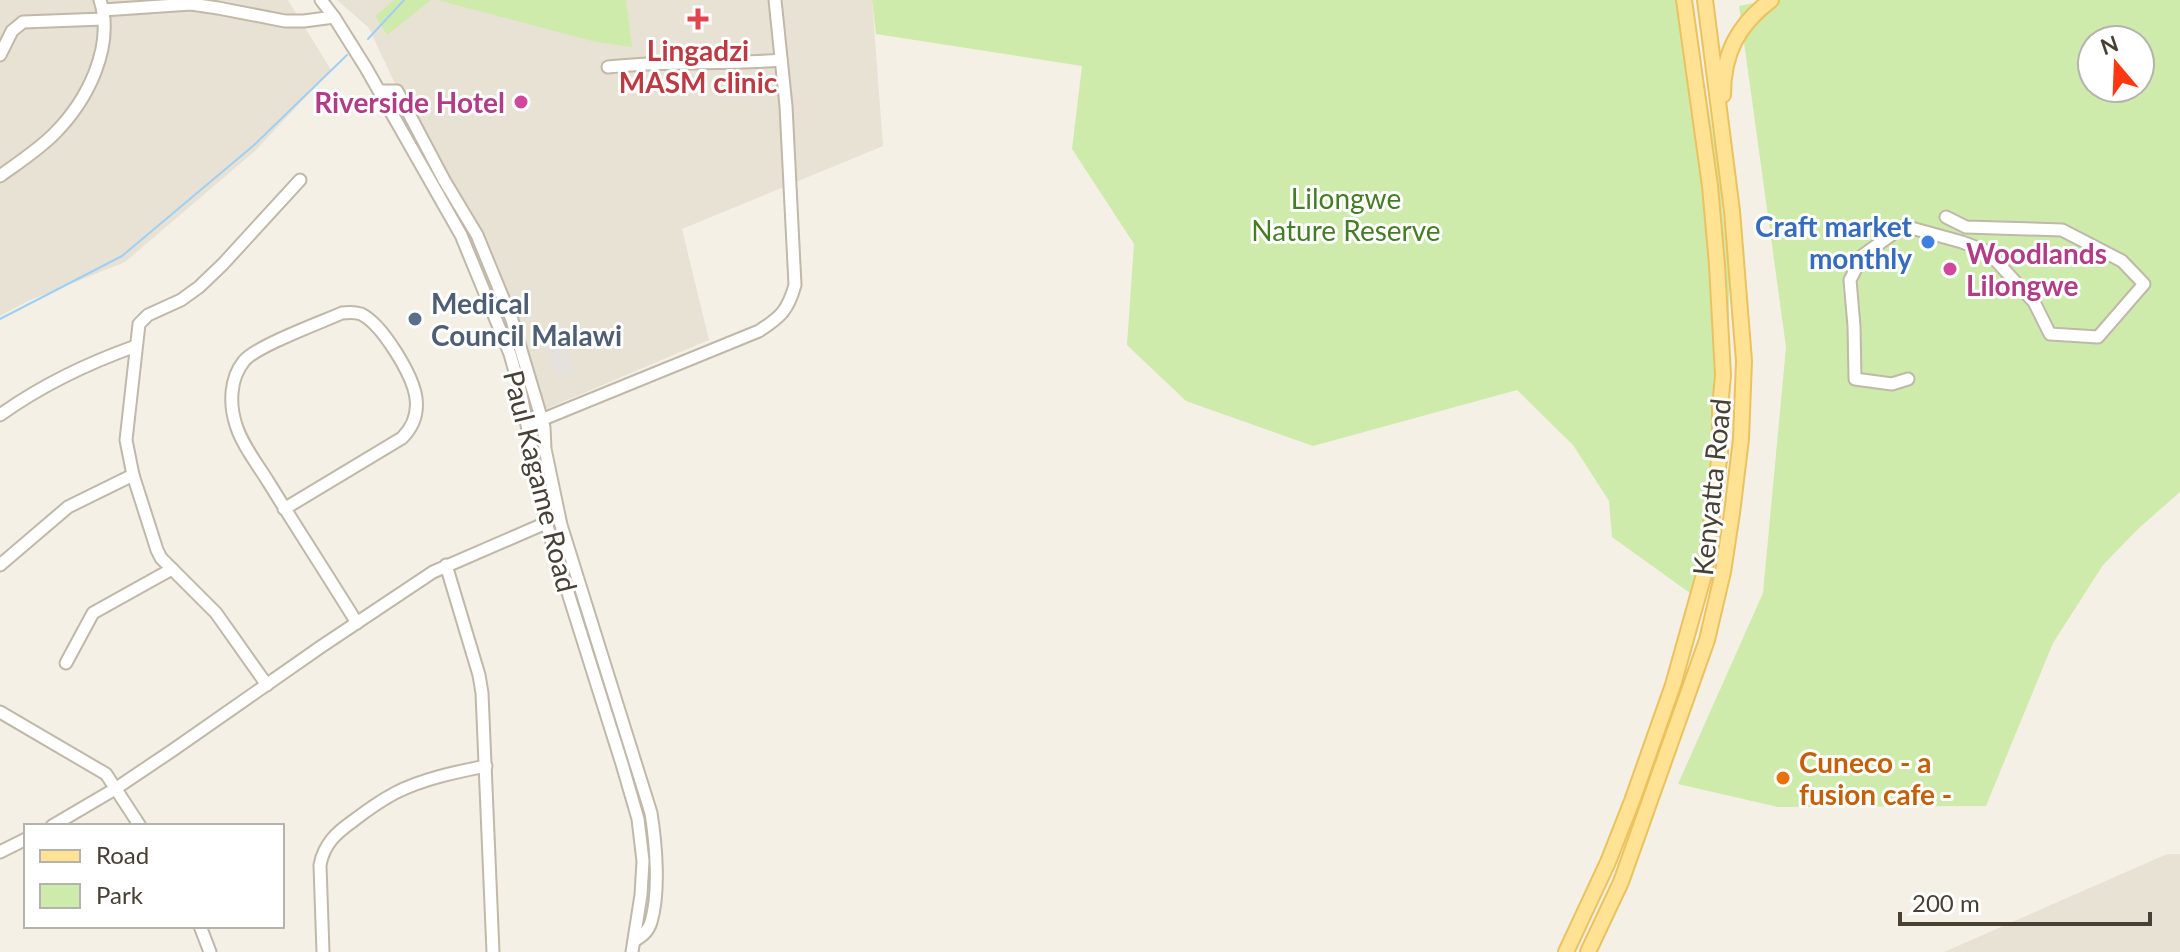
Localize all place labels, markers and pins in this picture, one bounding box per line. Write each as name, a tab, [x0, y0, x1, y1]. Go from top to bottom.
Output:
marker: Lingadzi MASM clinic	[687, 8, 709, 30]
place label: Lingadzi MASM clinic	[619, 33, 778, 99]
place label: Riverside Hotel	[314, 85, 505, 119]
marker: Riverside Hotel	[512, 93, 530, 111]
place label: Craft market monthly	[1755, 209, 1913, 275]
marker: Craft market monthly	[1919, 233, 1937, 251]
place label: Woodlands Lilongwe	[1966, 236, 2107, 302]
marker: Woodlands Lilongwe	[1941, 260, 1959, 278]
place label: Medical Council Malawi	[431, 286, 622, 352]
marker: Medical Council Malawi	[406, 310, 424, 328]
place label: Cuneco - a fusion cafe -	[1799, 745, 1952, 811]
marker: Cuneco - a fusion cafe -	[1774, 769, 1792, 787]

